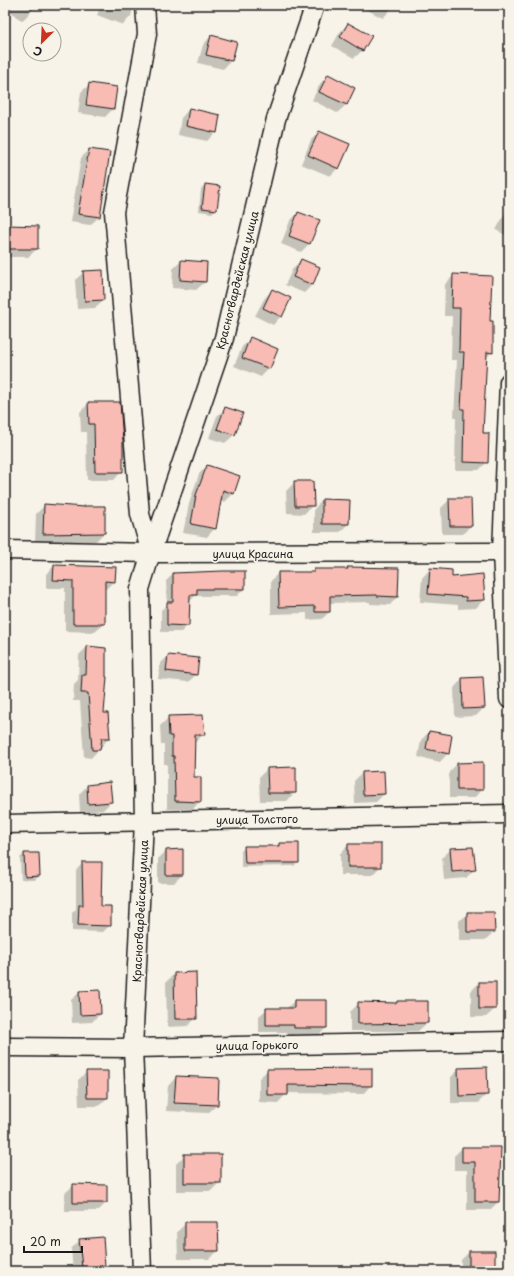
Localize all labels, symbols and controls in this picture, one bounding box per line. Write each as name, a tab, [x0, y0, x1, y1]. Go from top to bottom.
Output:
north arrow	[22, 22, 62, 62]
text: С	[30, 42, 45, 61]
street label: Красногвардейская улица	[212, 209, 263, 351]
street label: улица Красина	[213, 545, 294, 562]
street label: улица Толстого	[216, 810, 298, 828]
street label: Красногвардейская улица	[128, 839, 152, 983]
street label: улица Горького	[215, 1036, 299, 1054]
scale bar	[24, 1228, 82, 1254]
text: 20 m	[30, 1232, 61, 1250]

